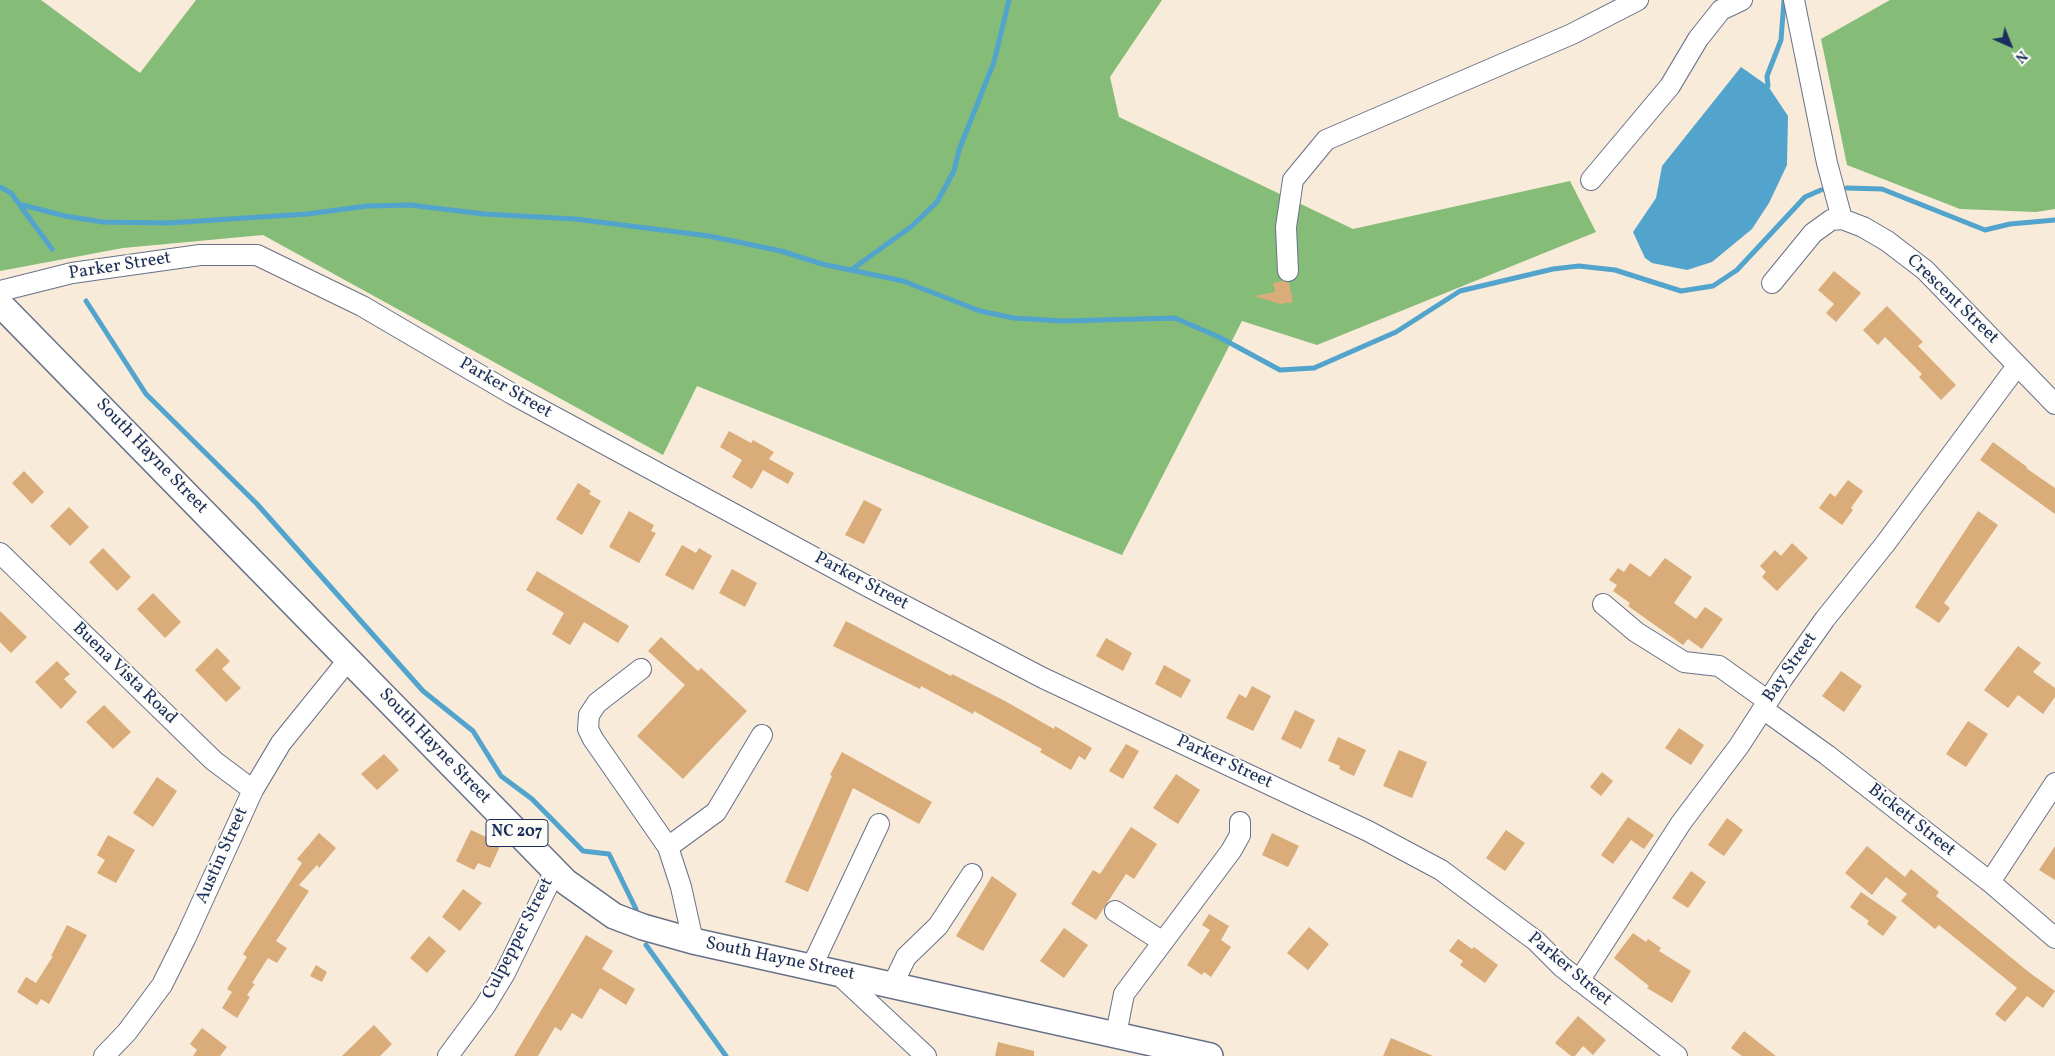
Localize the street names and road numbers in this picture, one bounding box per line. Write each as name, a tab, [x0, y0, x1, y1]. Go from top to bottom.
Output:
street label: Parker Street	[67, 248, 173, 286]
street label: Crescent Street	[1901, 251, 2003, 349]
street label: Parker Street	[455, 354, 555, 424]
street label: South Hayne Street	[90, 395, 212, 519]
street label: Parker Street	[810, 548, 912, 616]
street label: Buena Vista Road	[67, 619, 181, 729]
street label: Bay Street	[1759, 629, 1823, 707]
street label: South Hayne Street	[373, 685, 495, 809]
street label: Parker Street	[1173, 731, 1275, 795]
street label: Bickett Street	[1863, 780, 1959, 862]
street label: Austin Street	[192, 804, 254, 908]
road number: NC 207	[486, 820, 548, 846]
street label: Culpepper Street	[479, 875, 559, 1003]
street label: Parker Street	[1522, 929, 1616, 1011]
street label: South Hayne Street	[703, 934, 857, 986]

